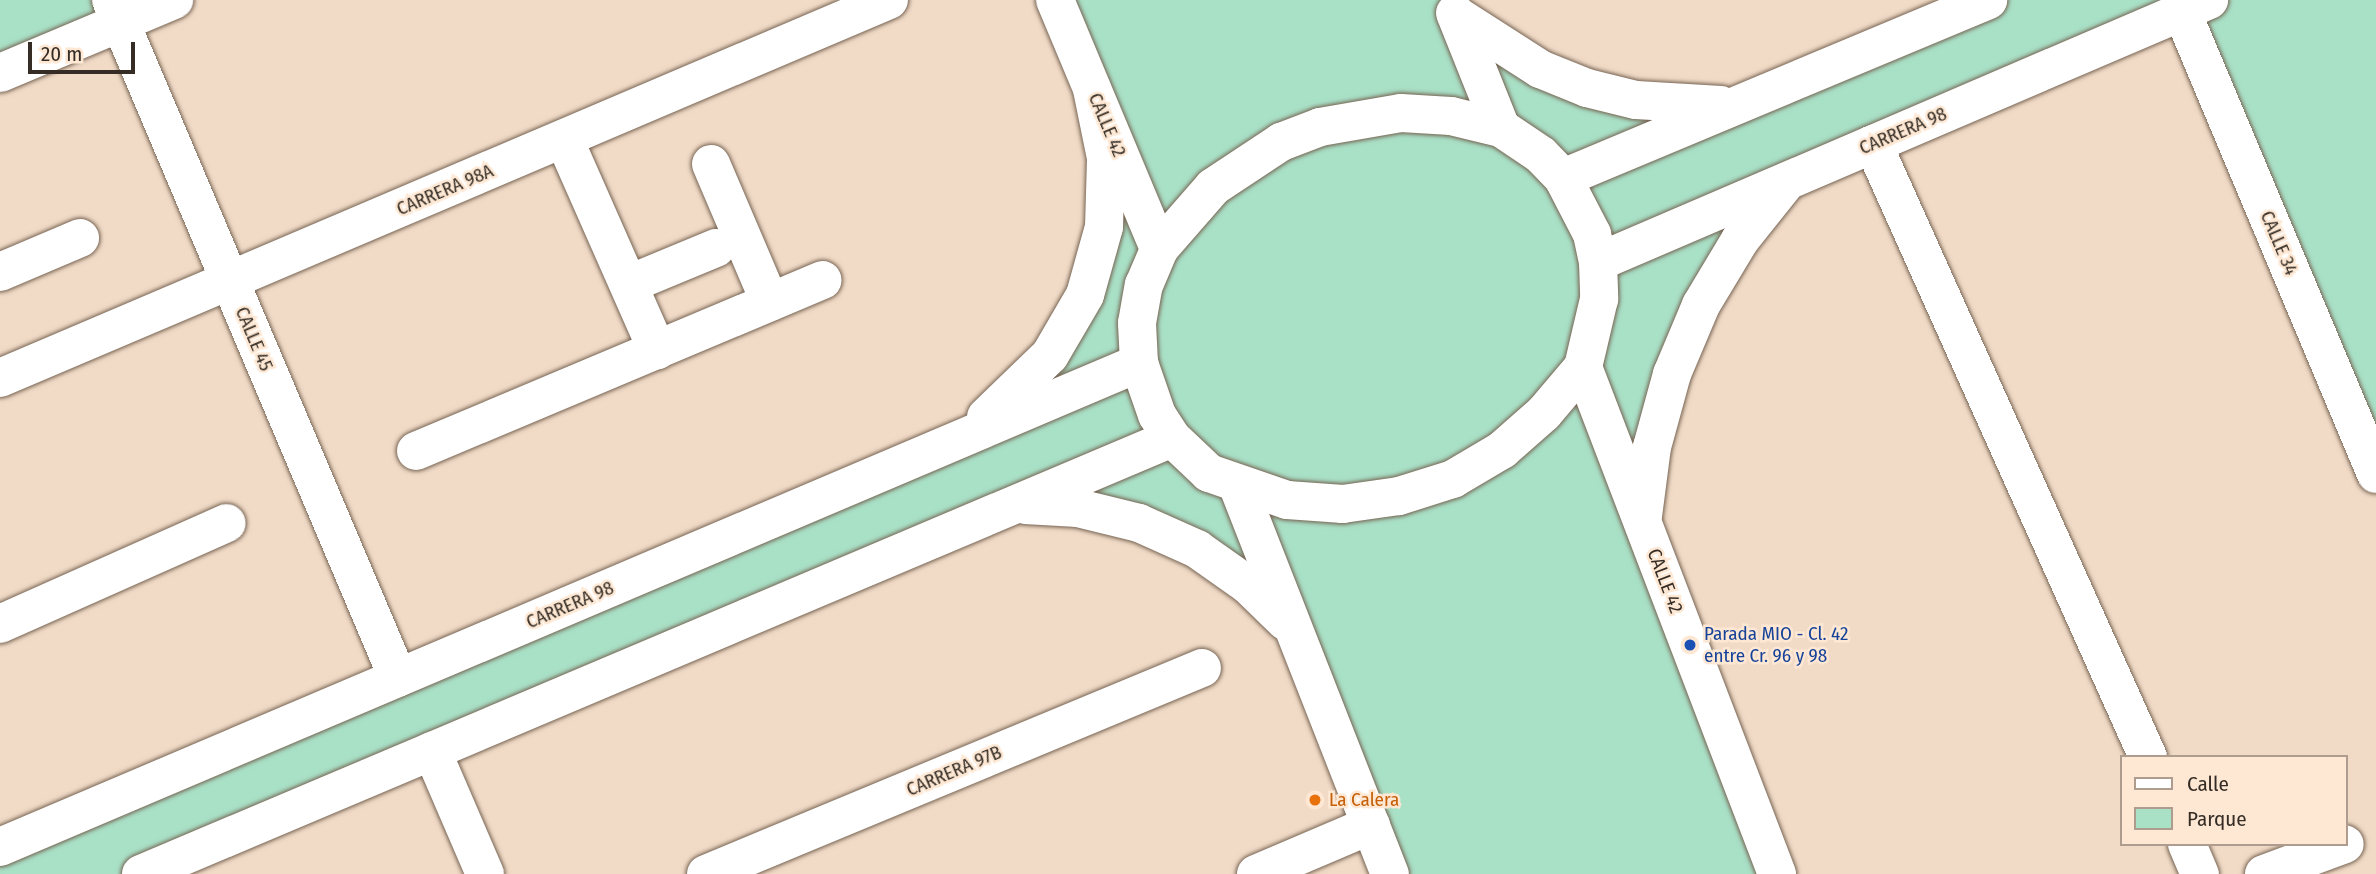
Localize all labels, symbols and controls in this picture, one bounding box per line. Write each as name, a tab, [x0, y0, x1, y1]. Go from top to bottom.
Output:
scale bar	[32, 28, 138, 72]
text: 20 m	[41, 41, 82, 67]
street label: CALLE 42	[1083, 90, 1131, 160]
street label: CARRERA 98	[1856, 102, 1950, 160]
street label: CARRERA 98A	[393, 159, 497, 221]
street label: CALLE 34	[2255, 207, 2303, 279]
street label: CALLE 45	[230, 303, 278, 375]
street label: CALLE 42	[1642, 546, 1688, 616]
street label: CARRERA 98	[523, 576, 617, 634]
place label: Parada MIO - Cl. 42 entre Cr. 96 y 98	[1704, 623, 1848, 667]
marker: Parada MIO - Cl. 42 entre Cr. 96 y 98	[1682, 637, 1698, 653]
street label: CARRERA 97B	[903, 741, 1005, 801]
legend	[2120, 755, 2348, 846]
text: Calle	[2187, 771, 2229, 797]
place label: La Calera	[1329, 789, 1399, 811]
marker: La Calera	[1307, 792, 1323, 808]
text: Parque	[2187, 806, 2247, 832]

